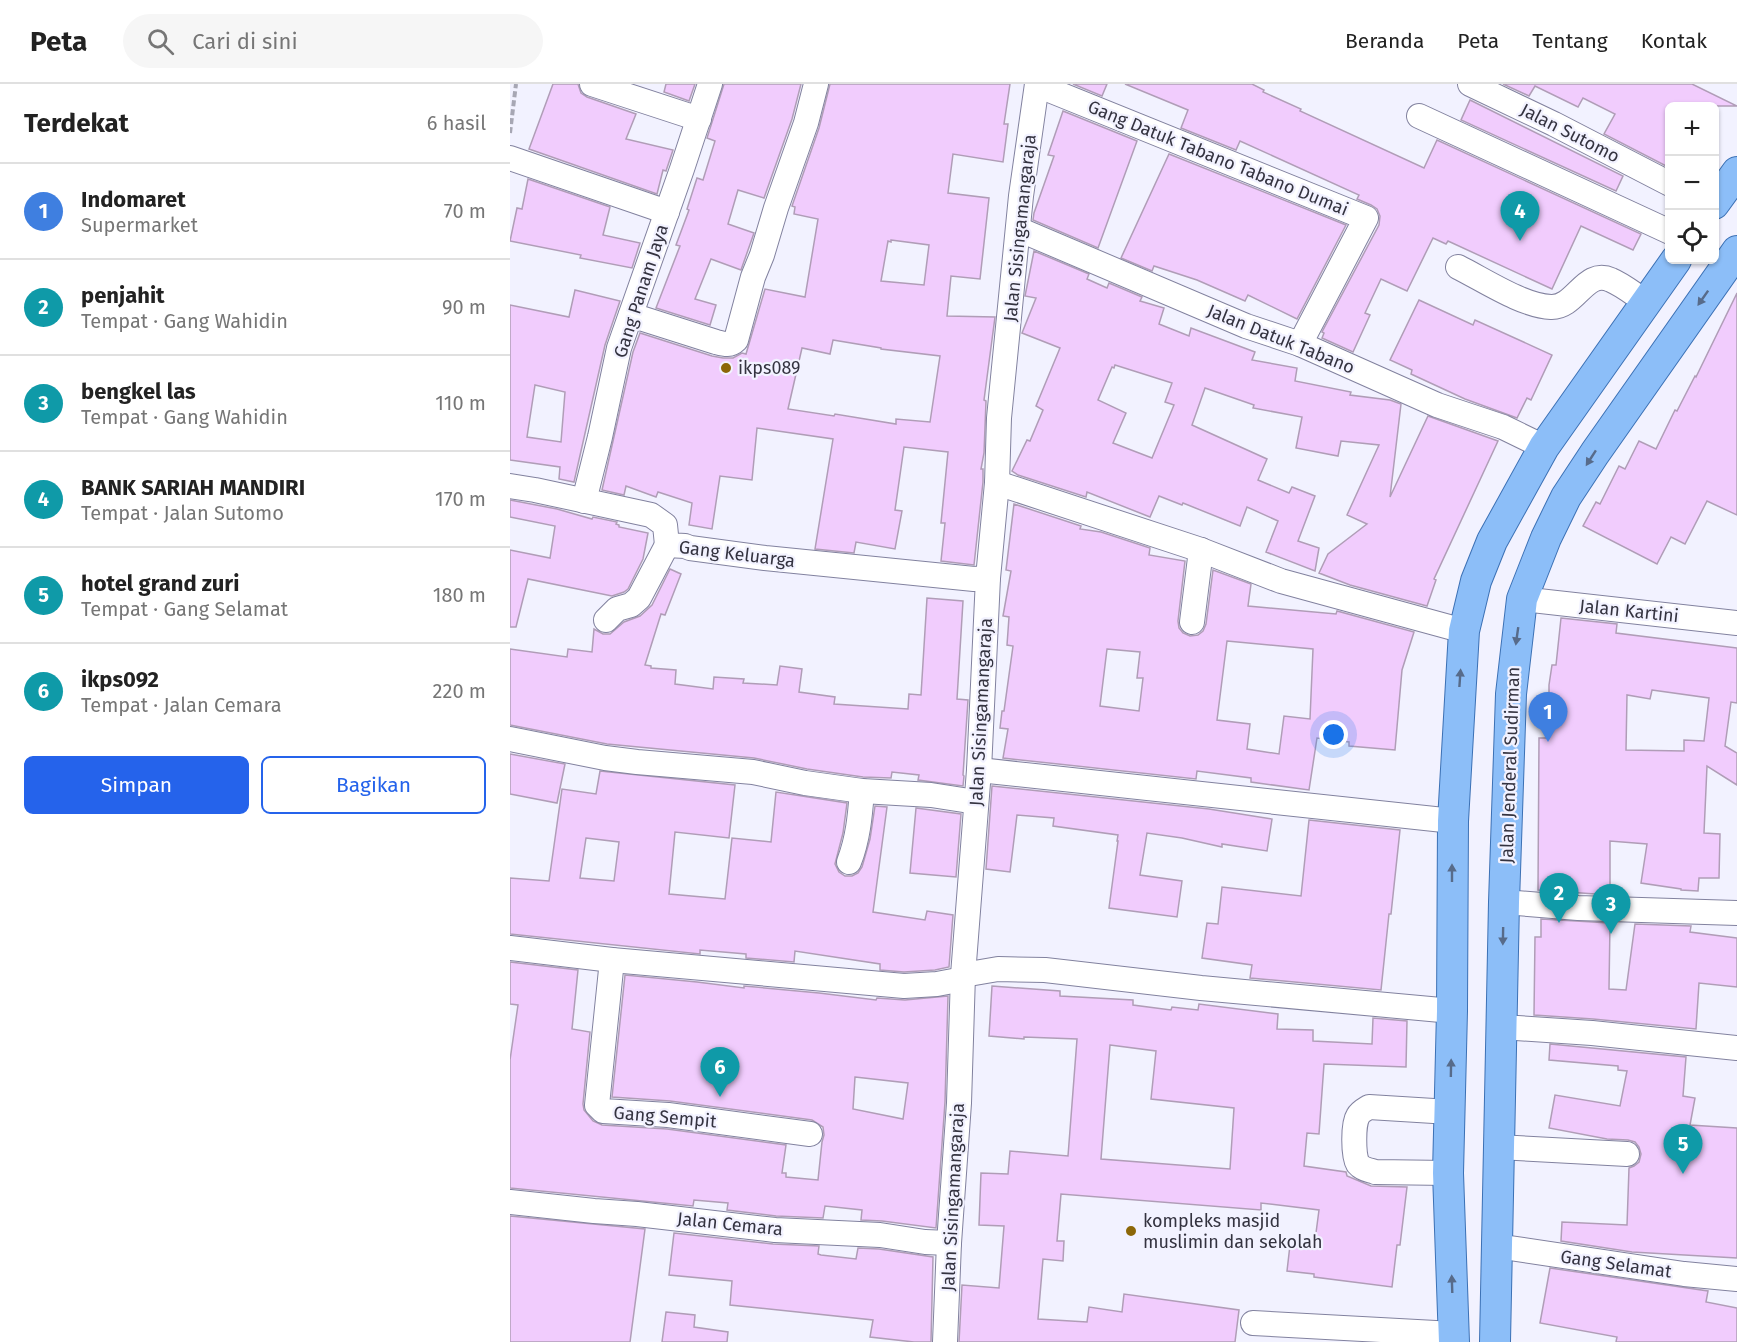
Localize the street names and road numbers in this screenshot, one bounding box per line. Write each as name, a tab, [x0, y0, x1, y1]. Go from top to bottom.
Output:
street label: Gang Datuk Tabano Tabano Dumai	[1085, 96, 1351, 220]
street label: Jalan Sutomo	[1517, 99, 1623, 167]
street label: Jalan Sisingamangaraja	[999, 133, 1041, 323]
street label: Gang Panam Jaya	[609, 222, 673, 360]
street label: Jalan Datuk Tabano	[1204, 299, 1358, 379]
street label: Gang Keluarga	[678, 536, 796, 572]
street label: Jalan Kartini	[1578, 595, 1680, 627]
street label: Jalan Sisingamangaraja	[965, 617, 997, 807]
street label: Jalan Jenderal Sudirman	[1496, 666, 1524, 864]
street label: Gang Sempit	[613, 1102, 718, 1132]
street label: Jalan Sisingamangaraja	[937, 1102, 969, 1292]
street label: Jalan Cemara	[676, 1208, 784, 1240]
street label: Gang Selamat	[1559, 1245, 1674, 1283]

